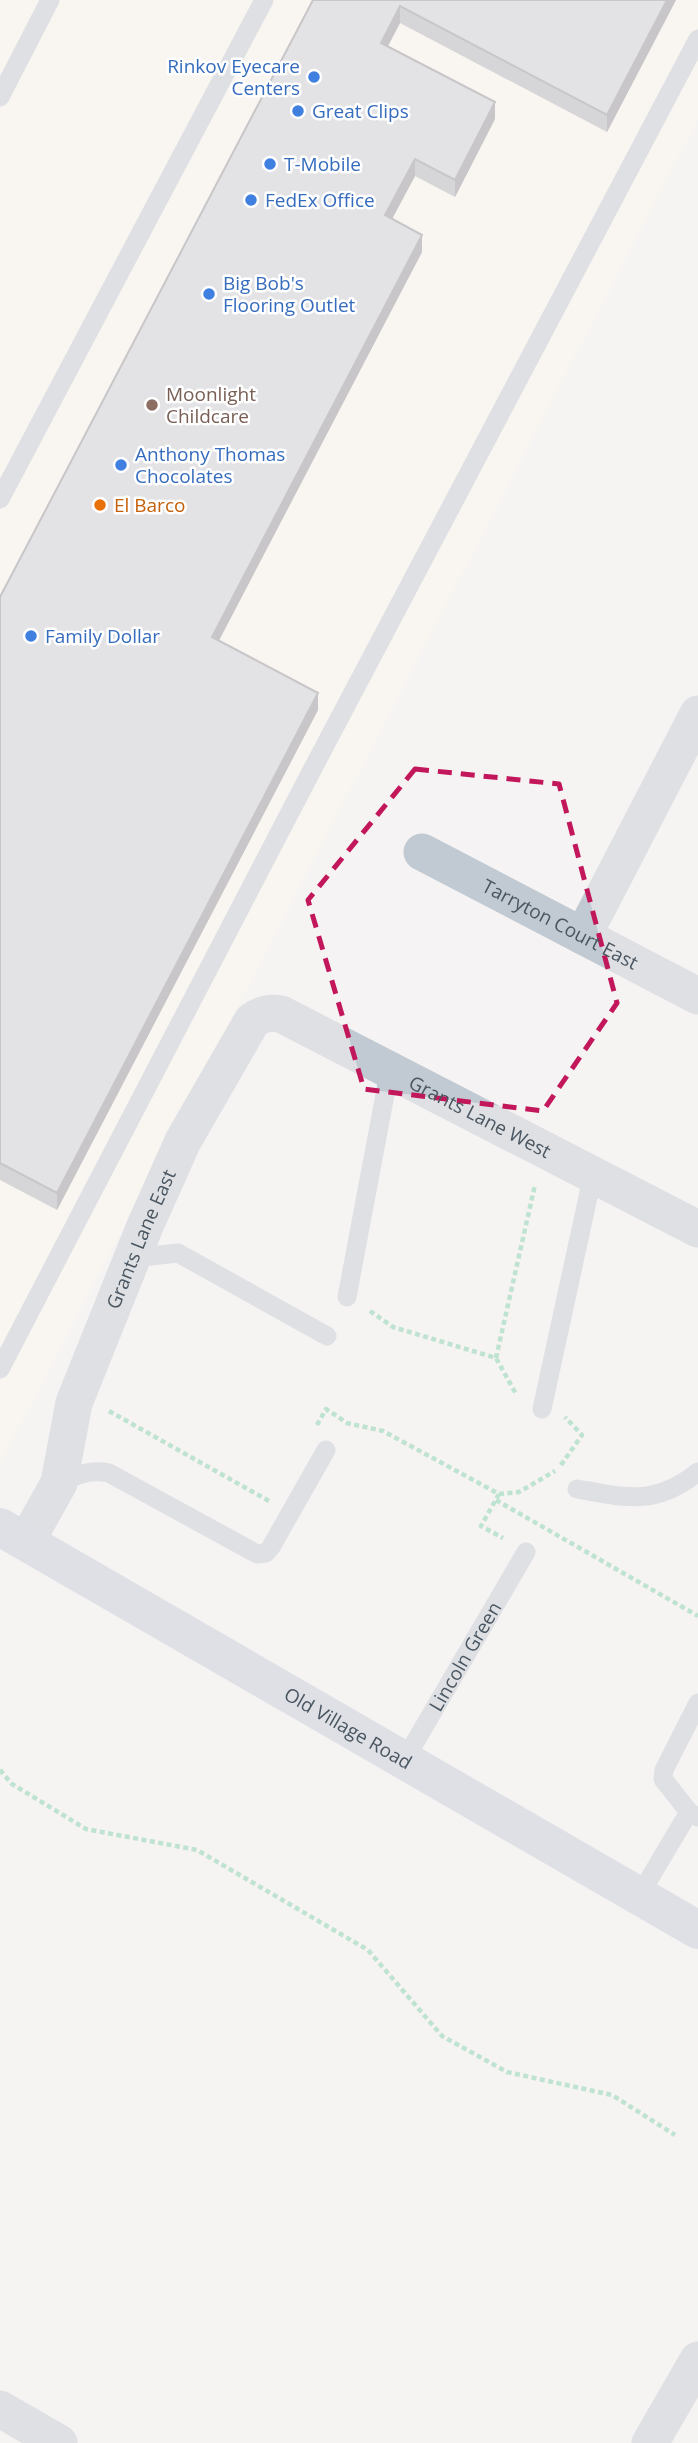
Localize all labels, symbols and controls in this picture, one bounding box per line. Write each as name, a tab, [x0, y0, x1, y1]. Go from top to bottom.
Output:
place label: Rinkov Eyecare Centers	[167, 53, 300, 101]
marker: Rinkov Eyecare Centers	[306, 69, 322, 85]
place label: Great Clips	[312, 98, 409, 124]
marker: Great Clips	[290, 103, 306, 119]
place label: T-Mobile	[284, 151, 361, 177]
marker: T-Mobile	[262, 156, 278, 172]
place label: FedEx Office	[265, 187, 375, 213]
marker: FedEx Office	[243, 192, 259, 208]
place label: Big Bob's Flooring Outlet	[223, 270, 356, 318]
marker: Big Bob's Flooring Outlet	[201, 286, 217, 302]
place label: Moonlight Childcare	[166, 381, 256, 429]
marker: Moonlight Childcare	[144, 397, 160, 413]
place label: Anthony Thomas Chocolates	[135, 441, 285, 489]
marker: Anthony Thomas Chocolates	[113, 457, 129, 473]
place label: El Barco	[114, 492, 185, 518]
marker: El Barco	[92, 497, 108, 513]
place label: Family Dollar	[45, 623, 160, 649]
marker: Family Dollar	[23, 628, 39, 644]
street label: Tarryton Court East	[478, 873, 643, 976]
street label: Grants Lane West	[405, 1069, 556, 1164]
street label: Grants Lane East	[100, 1165, 182, 1313]
street label: Lincoln Green	[423, 1597, 507, 1716]
street label: Old Village Road	[279, 1681, 417, 1775]

